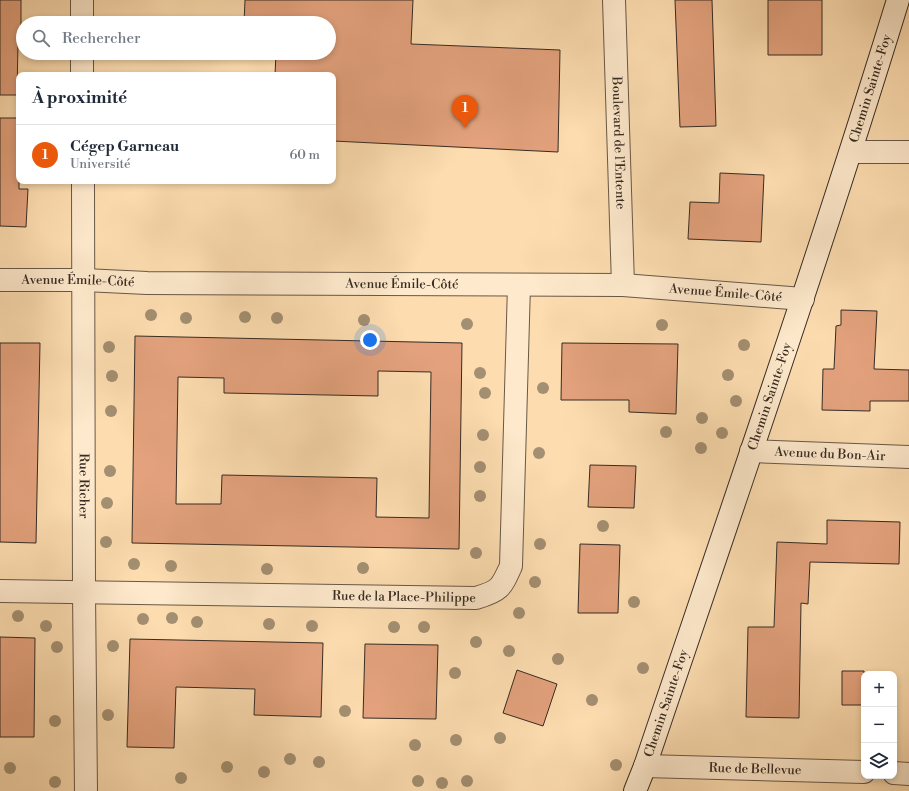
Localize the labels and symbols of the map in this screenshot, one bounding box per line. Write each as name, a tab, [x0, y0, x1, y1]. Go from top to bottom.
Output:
street label: Chemin Sainte-Foy	[846, 32, 895, 145]
street label: Boulevard de l'Entente	[608, 75, 629, 210]
pin: 1	[452, 95, 478, 128]
street label: Avenue Émile-Côté	[20, 271, 135, 290]
street label: Avenue Émile-Côté	[344, 275, 459, 292]
street label: Avenue Émile-Côté	[668, 281, 783, 305]
your location	[360, 330, 380, 350]
street label: Chemin Sainte-Foy	[744, 340, 796, 452]
street label: Avenue du Bon-Air	[773, 444, 886, 464]
street label: Rue Richer	[76, 453, 92, 519]
street label: Rue de la Place-Philippe	[332, 588, 476, 606]
street label: Chemin Sainte-Foy	[641, 647, 692, 759]
street label: Rue de Bellevue	[708, 760, 802, 778]

